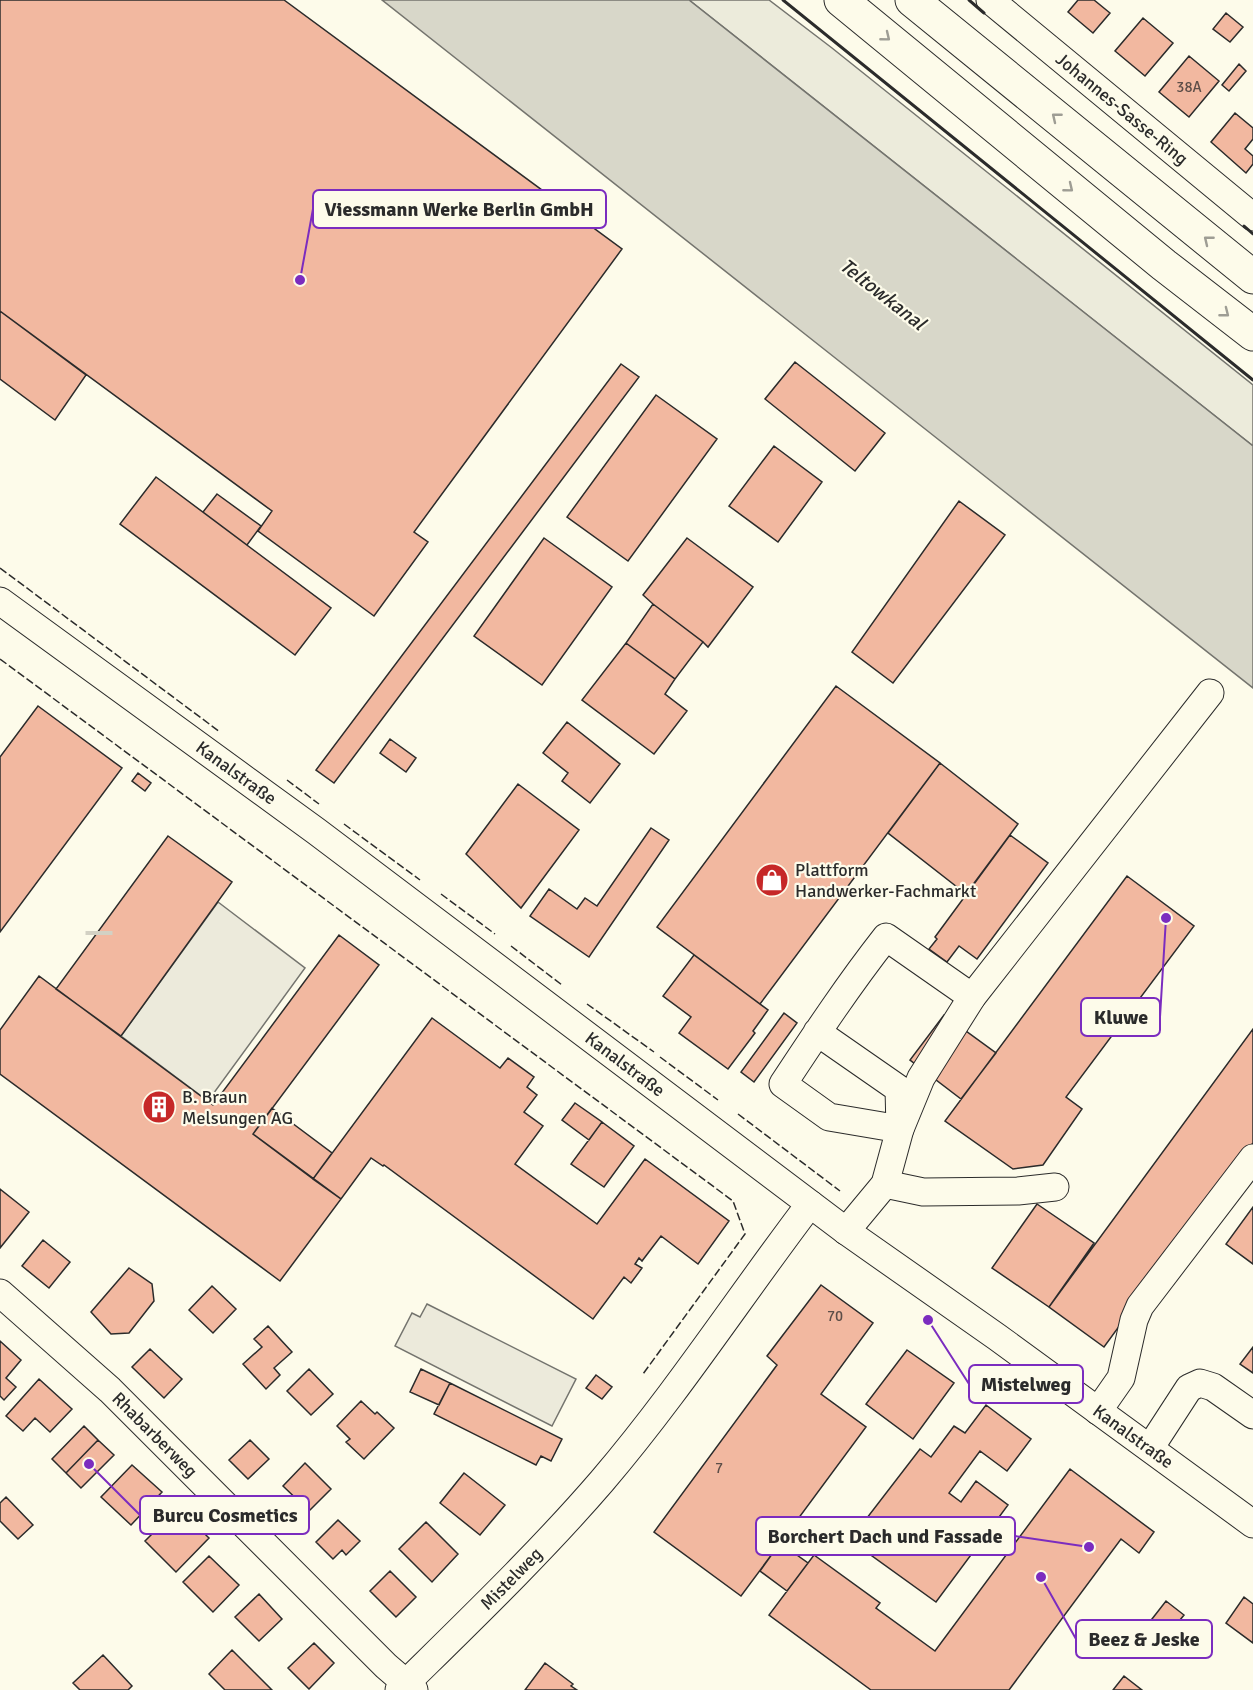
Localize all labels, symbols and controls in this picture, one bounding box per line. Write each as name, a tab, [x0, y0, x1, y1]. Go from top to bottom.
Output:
one-way arrow	[879, 30, 890, 41]
street label: Johannes-Sasse-Ring	[1051, 48, 1192, 170]
house number: 38A	[1176, 78, 1202, 96]
one-way arrow	[1052, 114, 1063, 125]
one-way arrow	[1062, 180, 1073, 191]
callout: Viessmann Werke Berlin GmbH	[313, 190, 606, 228]
text: Viessmann Werke Berlin GmbH	[324, 197, 594, 222]
one-way arrow	[1203, 237, 1214, 248]
water label: Teltowkanal	[835, 253, 932, 337]
one-way arrow	[1218, 305, 1229, 316]
street label: Kanalstraße	[191, 736, 281, 809]
place label: Plattform Handwerker-Fachmarkt	[795, 859, 976, 902]
shop icon: Plattform Handwerker-Fachmarkt	[754, 862, 790, 898]
callout: Kluwe	[1081, 998, 1160, 1036]
text: Kluwe	[1094, 1005, 1148, 1030]
street label: Kanalstraße	[581, 1027, 669, 1101]
place label: B. Braun Melsungen AG	[182, 1086, 293, 1129]
building icon: B. Braun Melsungen AG	[141, 1089, 177, 1125]
house number: 70	[827, 1307, 843, 1325]
callout: Mistelweg	[969, 1365, 1083, 1403]
text: Mistelweg	[981, 1372, 1072, 1397]
street label: Rhabarberweg	[107, 1387, 202, 1482]
street label: Kanalstraße	[1089, 1400, 1178, 1473]
house number: 7	[715, 1459, 723, 1477]
callout: Burcu Cosmetics	[140, 1496, 309, 1534]
text: Burcu Cosmetics	[152, 1503, 298, 1528]
callout: Borchert Dach und Fassade	[756, 1517, 1015, 1555]
text: Borchert Dach und Fassade	[767, 1524, 1003, 1549]
street label: Mistelweg	[476, 1543, 547, 1615]
callout: Beez & Jeske	[1076, 1620, 1212, 1658]
text: Beez & Jeske	[1088, 1627, 1200, 1652]

